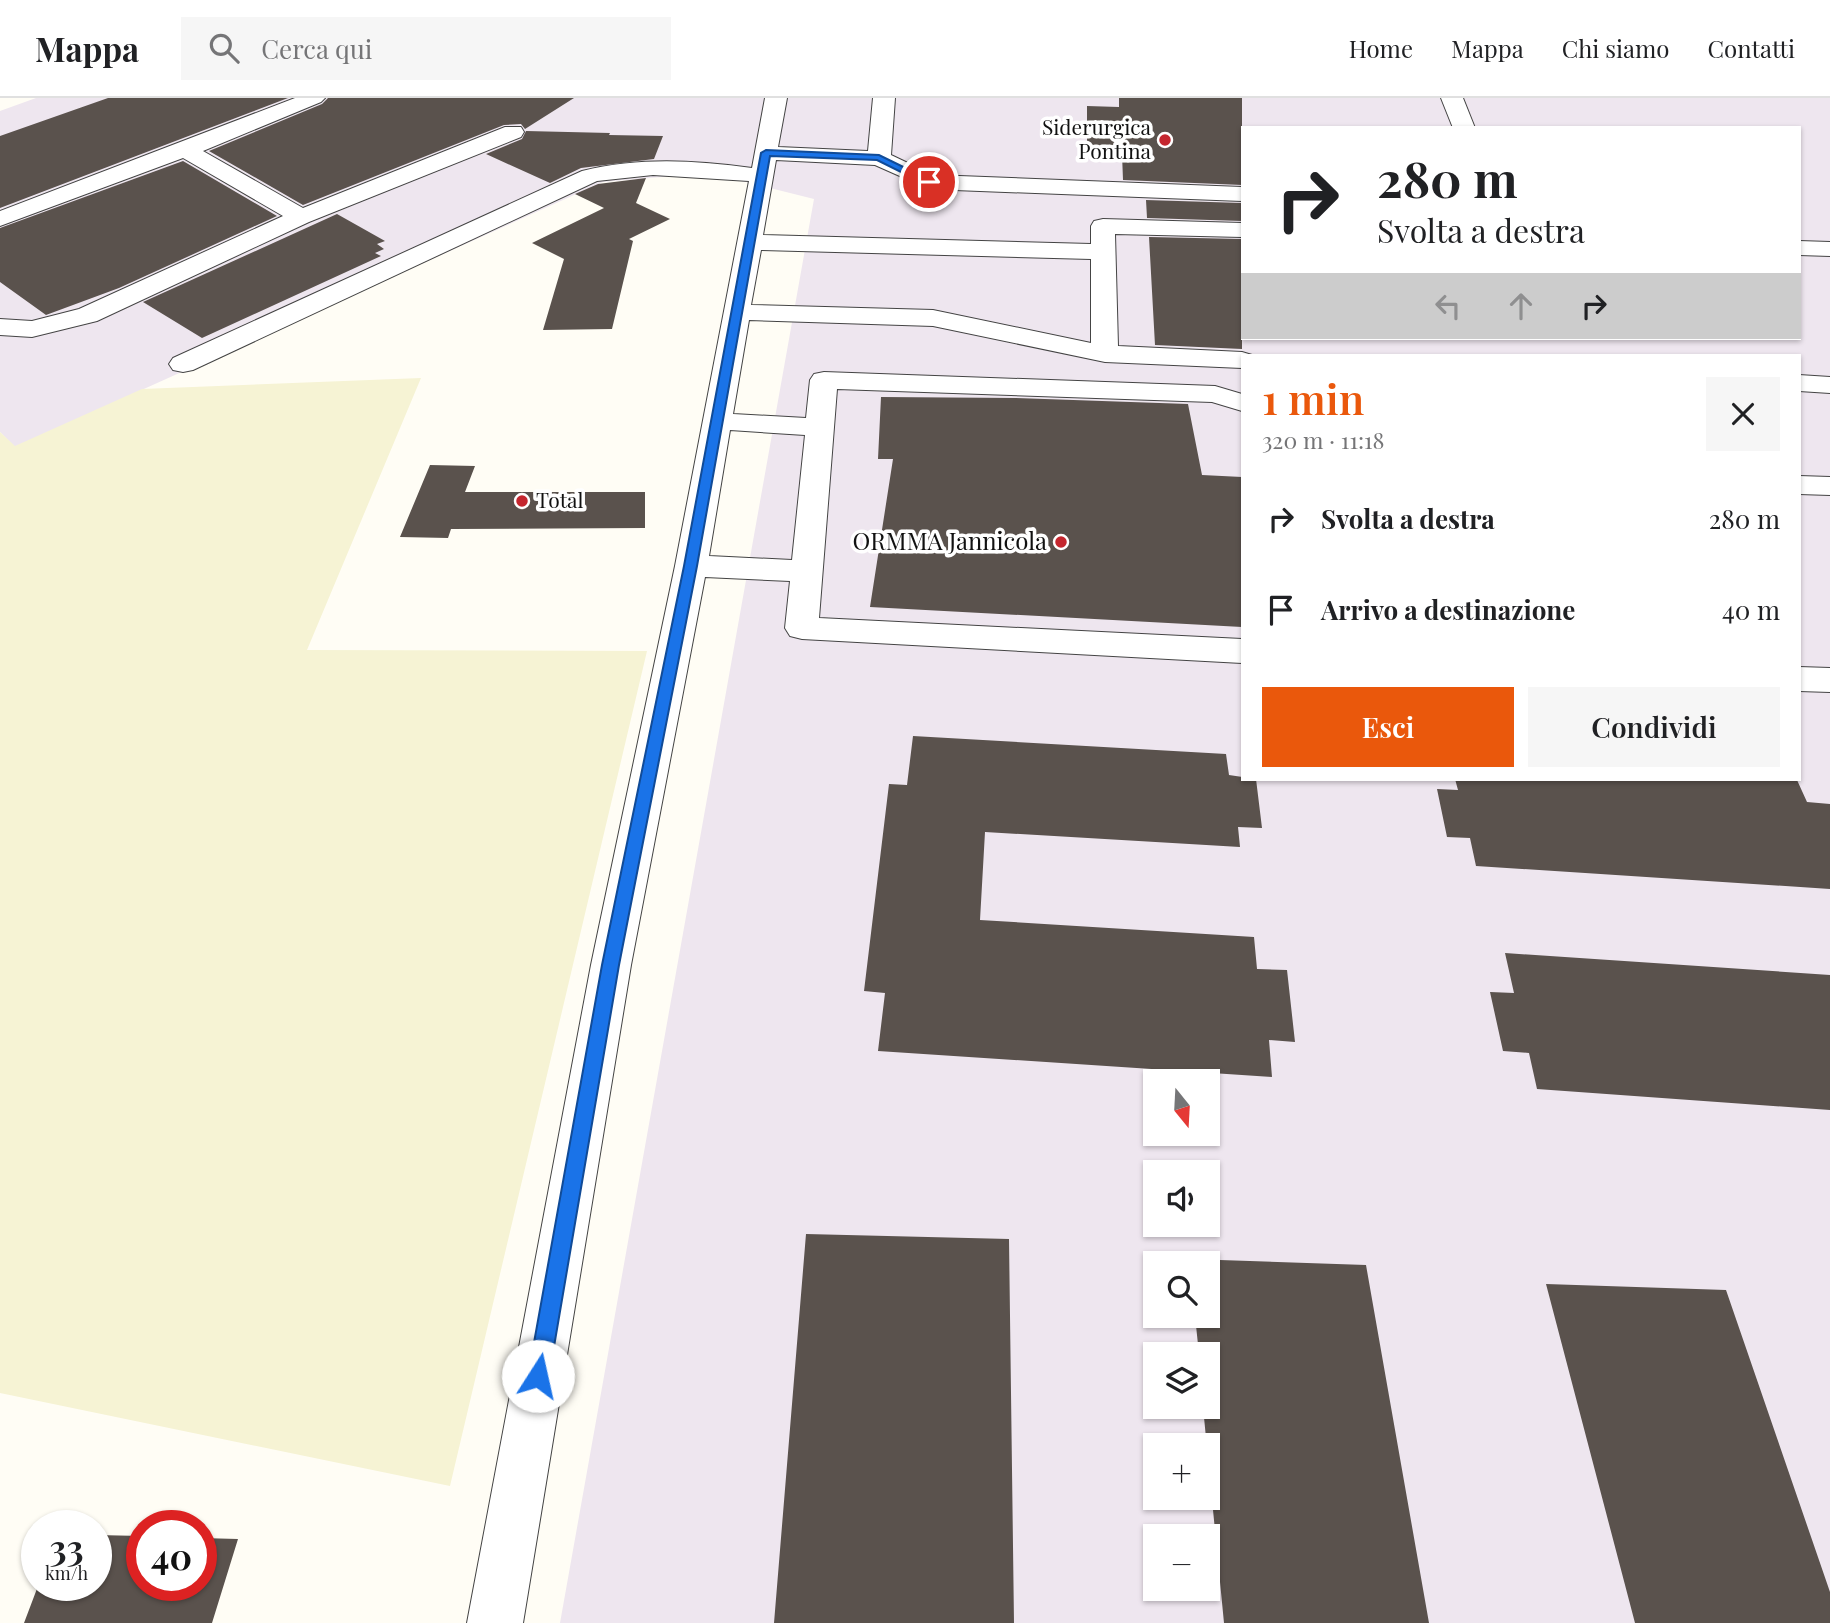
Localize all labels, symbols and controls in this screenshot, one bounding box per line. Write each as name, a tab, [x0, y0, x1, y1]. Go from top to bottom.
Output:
search box	[181, 17, 671, 80]
text: Mappa	[35, 26, 139, 70]
icon: search	[205, 29, 243, 67]
text: Cerca qui	[261, 31, 372, 66]
text: Home	[1349, 32, 1413, 64]
text: Mappa	[1451, 32, 1524, 64]
text: Chi siamo	[1562, 32, 1669, 64]
text: Contatti	[1707, 32, 1795, 64]
place label: Siderurgica Pontina	[1042, 112, 1152, 164]
marker: Siderurgica Pontina	[1157, 132, 1173, 148]
text: 280 m	[1377, 145, 1517, 210]
pin	[899, 152, 959, 212]
icon: right	[1262, 154, 1353, 245]
icon: arrive	[910, 163, 948, 201]
text: Svolta a destra	[1377, 208, 1585, 251]
icon: left	[1429, 287, 1467, 325]
icon: ahead	[1502, 287, 1540, 325]
icon: right	[1575, 287, 1613, 325]
text: 1 min	[1262, 370, 1364, 426]
button: close	[1706, 377, 1780, 451]
text: 320 m · 11:18	[1262, 424, 1384, 455]
place label: Total	[536, 485, 584, 513]
marker: Total	[514, 493, 530, 509]
icon: right	[1262, 500, 1300, 538]
text: Svolta a destra	[1321, 501, 1495, 536]
text: 280 m	[1709, 501, 1780, 536]
place label: ORMMA Jannicola	[853, 524, 1047, 556]
marker: ORMMA Jannicola	[1053, 534, 1069, 550]
icon: arrive	[1262, 591, 1300, 629]
text: Arrivo a destinazione	[1321, 592, 1575, 627]
text: 40 m	[1722, 592, 1780, 627]
button: Esci	[1262, 687, 1514, 767]
button: Condividi	[1528, 687, 1780, 767]
north arrow	[1143, 1069, 1220, 1146]
map controls	[1143, 1069, 1220, 1601]
button: sound	[1143, 1160, 1220, 1237]
button: search	[1143, 1251, 1220, 1328]
position arrow	[501, 1339, 575, 1413]
button: layers	[1143, 1342, 1220, 1419]
button: +	[1143, 1433, 1220, 1510]
speed limit sign: 40	[126, 1510, 217, 1601]
text: 33	[49, 1523, 84, 1570]
button: −	[1143, 1524, 1220, 1601]
text: km/h	[45, 1561, 88, 1585]

